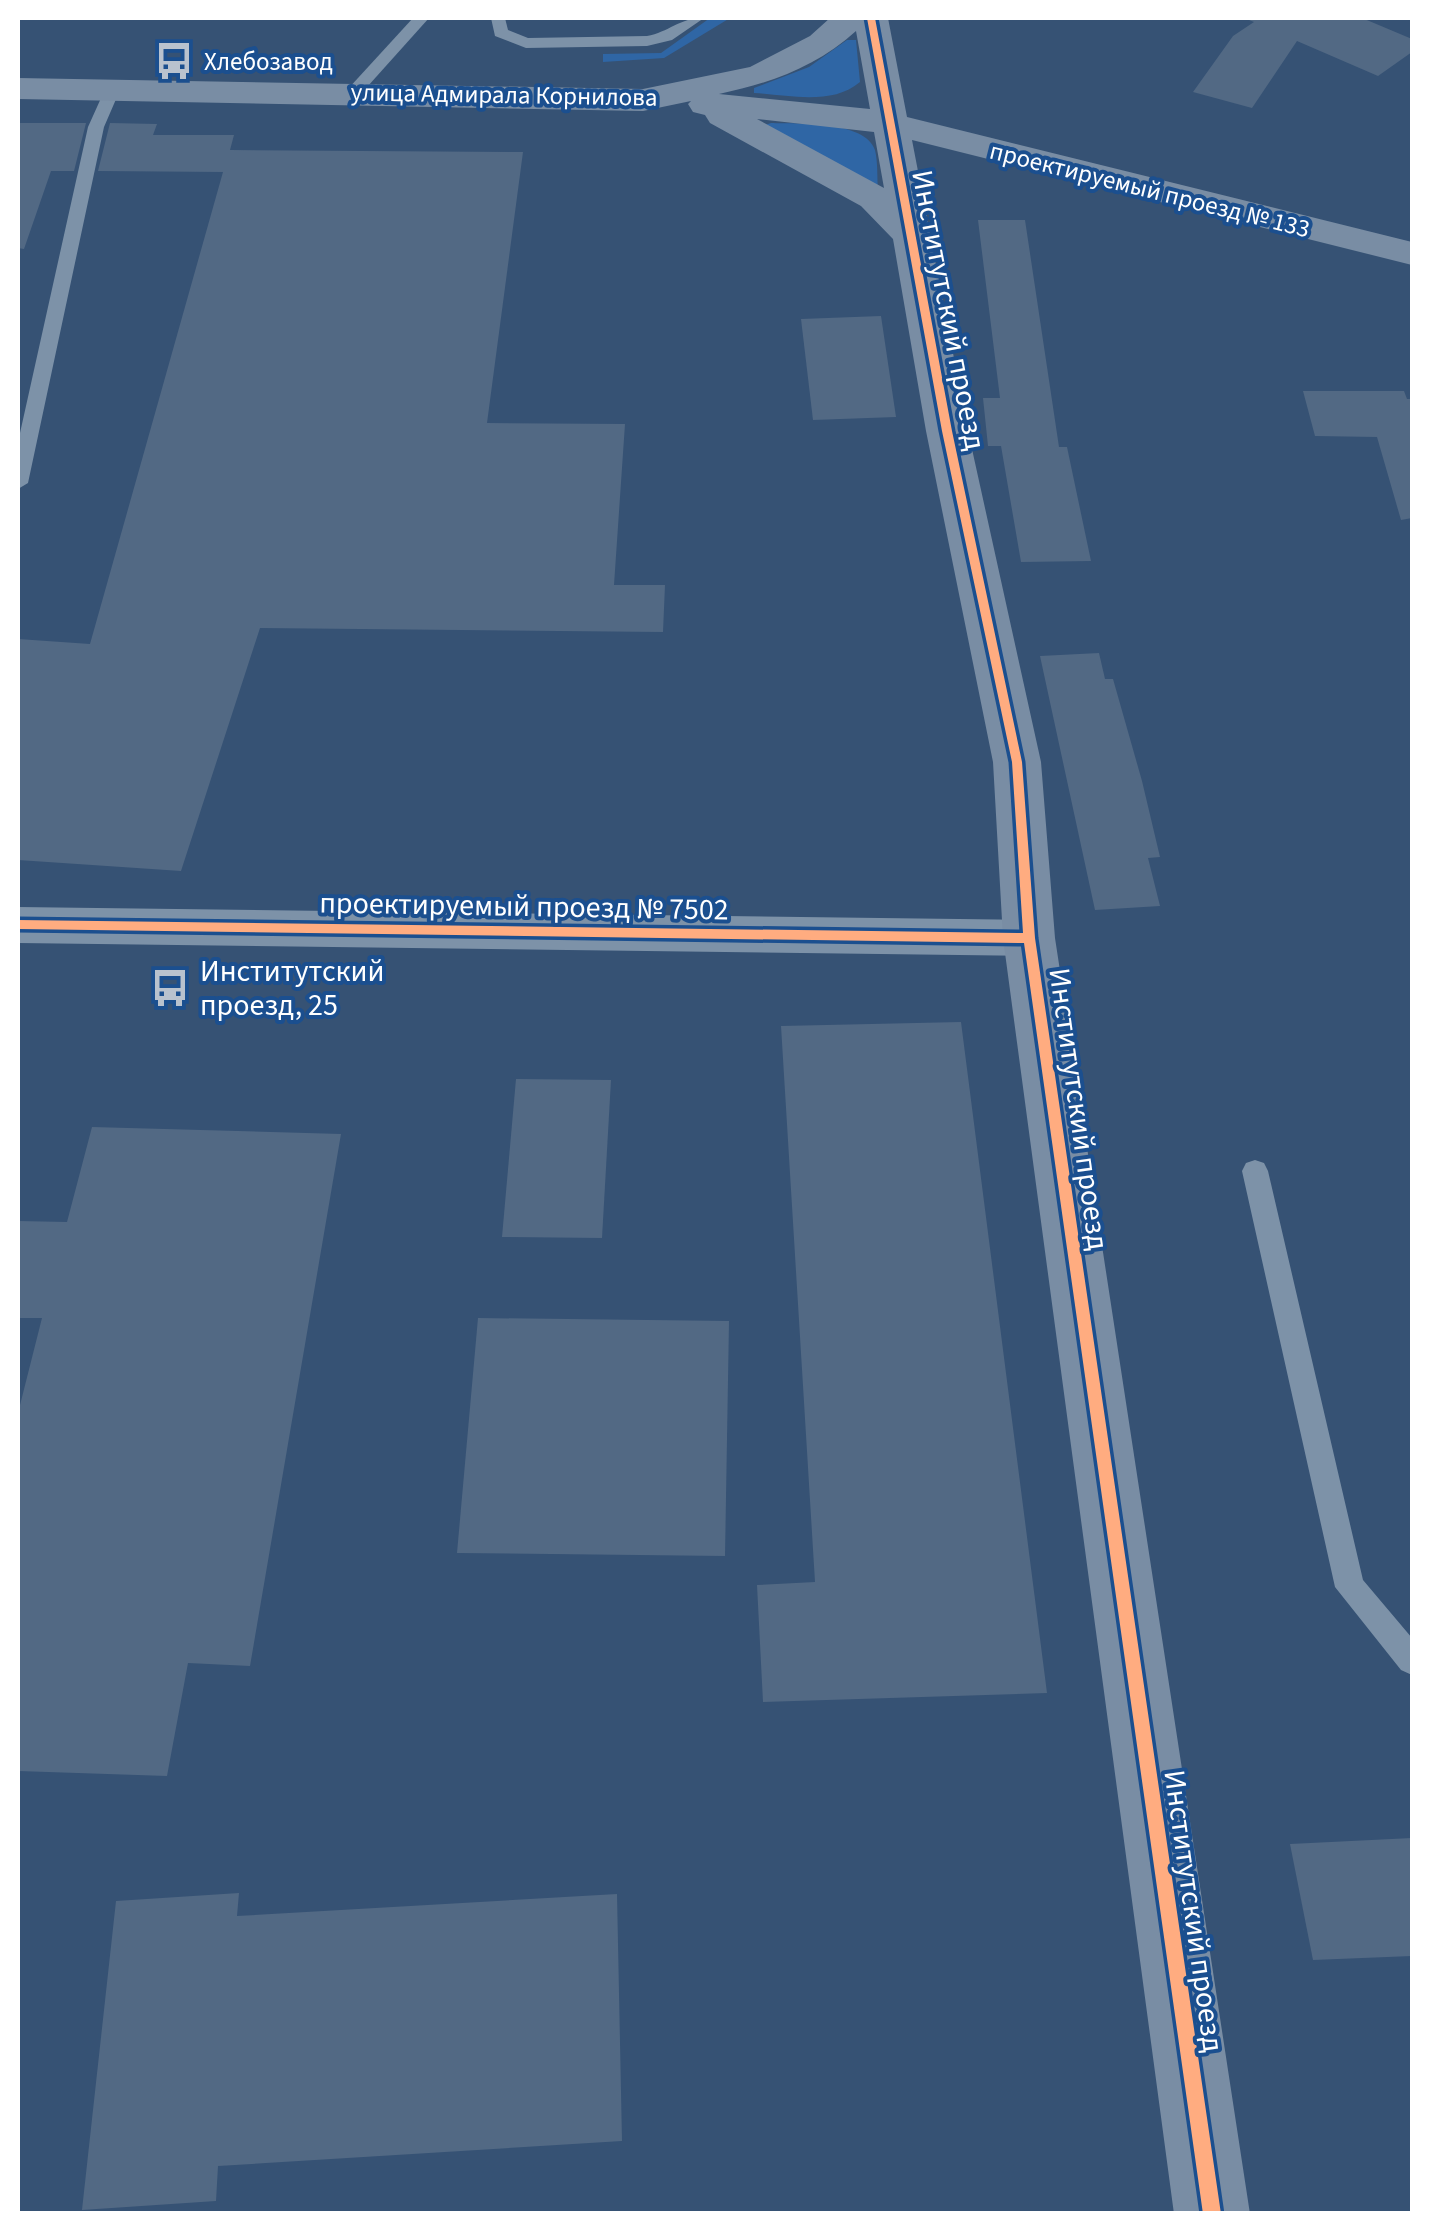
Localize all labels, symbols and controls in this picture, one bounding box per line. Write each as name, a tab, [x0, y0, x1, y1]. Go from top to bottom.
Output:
bus stop icon: Хлебозавод	[153, 40, 195, 82]
place label: Хлебозавод	[204, 44, 333, 80]
street label: улица Адмирала Корнилова	[350, 74, 658, 116]
street label: проектируемый проезд № 133	[986, 133, 1314, 247]
street label: Институтский проезд	[900, 166, 997, 454]
street label: проектируемый проезд № 7502	[319, 881, 729, 932]
place label: Институтский проезд, 25	[200, 950, 384, 1027]
street label: Институтский проезд	[1037, 965, 1120, 1253]
bus stop icon: Институтский проезд, 25	[149, 967, 191, 1009]
street label: Институтский проезд	[1152, 1767, 1235, 2055]

